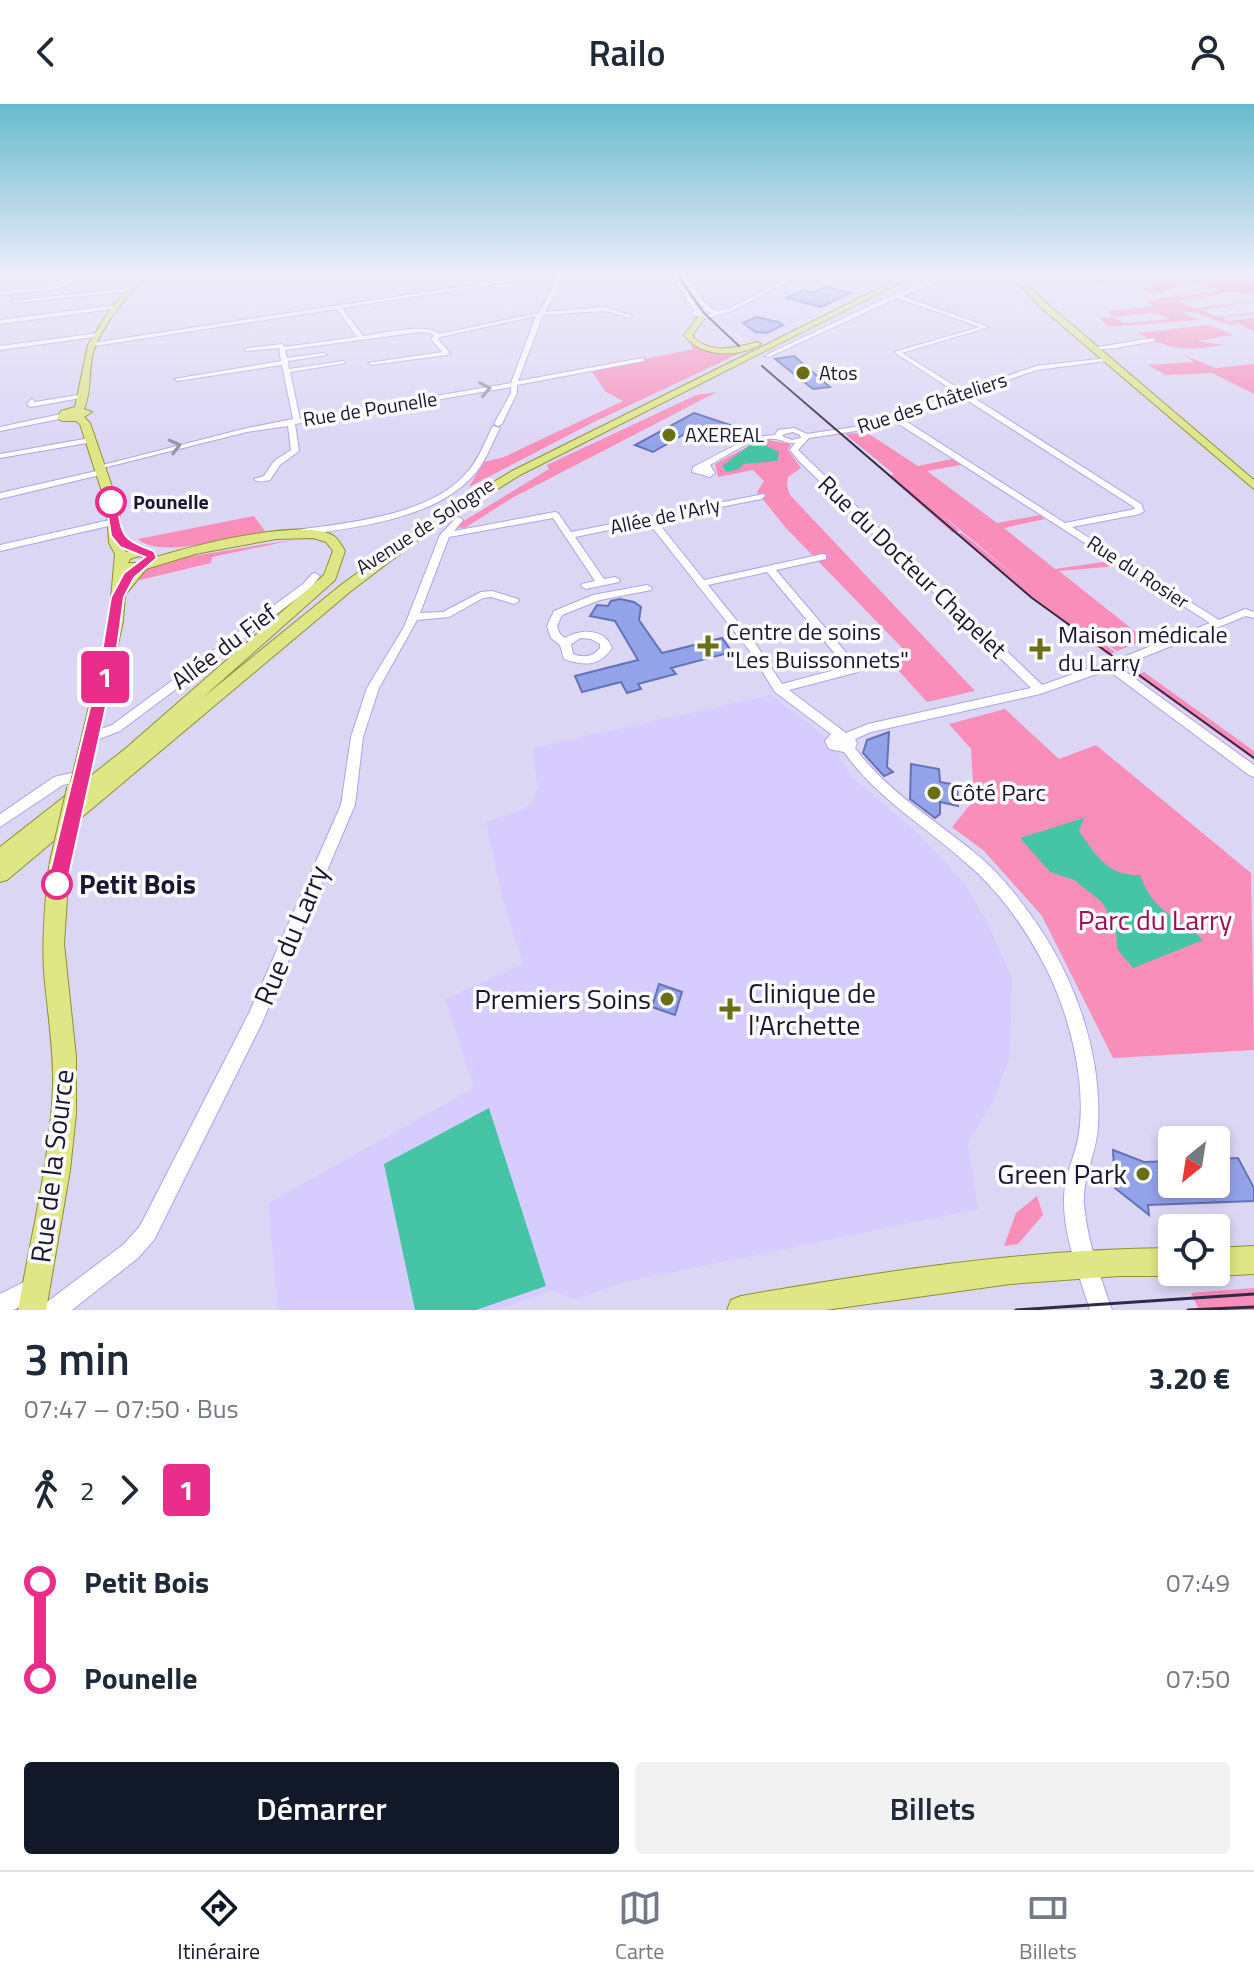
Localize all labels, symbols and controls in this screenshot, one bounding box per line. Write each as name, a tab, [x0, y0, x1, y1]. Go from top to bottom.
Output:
text: Railo	[588, 25, 666, 80]
icon: back	[24, 30, 68, 74]
icon: person	[1186, 30, 1230, 74]
place label: Atos	[819, 357, 858, 388]
marker: Atos	[794, 364, 812, 382]
street label: Rue des Châteliers	[853, 364, 1011, 441]
one-way arrow	[478, 381, 492, 398]
street label: Rue de Pounelle	[301, 383, 439, 434]
place label: AXEREAL	[685, 419, 764, 450]
marker: AXEREAL	[660, 426, 678, 444]
one-way arrow	[167, 439, 181, 456]
street label: Rue du Docteur Chapelet	[810, 467, 1015, 666]
street label: Avenue de Sologne	[349, 469, 500, 582]
place label: Pounelle	[133, 486, 209, 517]
marker: Pounelle	[96, 487, 126, 517]
street label: Allée de l'Arly	[607, 489, 723, 542]
street label: Rue du Rosier	[1081, 527, 1196, 616]
street label: Allée du Fief	[163, 595, 284, 698]
place label: Centre de soins "Les Buissonnets"	[726, 613, 909, 677]
place label: Maison médicale du Larry	[1058, 616, 1228, 680]
marker: Centre de soins "Les Buissonnets"	[697, 635, 719, 657]
marker: Maison médicale du Larry	[1029, 638, 1051, 660]
line badge: 1	[79, 651, 131, 703]
text: 1	[97, 655, 113, 698]
place label: Côté Parc	[950, 774, 1046, 810]
marker: Côté Parc	[925, 784, 943, 802]
street label: Rue du Larry	[242, 858, 339, 1012]
place label: Petit Bois	[79, 862, 196, 905]
marker: Petit Bois	[42, 869, 72, 899]
park label: Parc du Larry	[1078, 898, 1232, 941]
place label: Clinique de l'Archette	[748, 971, 876, 1046]
place label: Premiers Soins	[474, 977, 651, 1020]
marker: Premiers Soins	[658, 990, 676, 1008]
marker: Clinique de l'Archette	[719, 998, 741, 1020]
street label: Rue de la Source	[18, 1067, 85, 1265]
north arrow	[1158, 1126, 1230, 1198]
map controls	[1158, 1126, 1230, 1286]
place label: Green Park	[997, 1152, 1127, 1195]
marker: Green Park	[1134, 1165, 1152, 1183]
button: locate	[1158, 1214, 1230, 1286]
text: 3 min	[24, 1325, 130, 1392]
text: 3.20 €	[1149, 1355, 1230, 1401]
text: 07:47 – 07:50 · Bus	[24, 1389, 239, 1428]
icon: walk	[24, 1468, 68, 1512]
icon: forward	[107, 1468, 151, 1512]
text: 1	[179, 1468, 194, 1511]
text: 2	[80, 1471, 95, 1510]
text: Petit Bois	[84, 1559, 209, 1605]
text: 07:49	[1166, 1563, 1230, 1602]
text: Pounelle	[84, 1655, 198, 1701]
text: 07:50	[1166, 1659, 1230, 1698]
button: Démarrer	[24, 1762, 619, 1854]
button: Billets	[635, 1762, 1230, 1854]
tab: Itinéraire	[177, 1886, 260, 1968]
tab: Carte	[615, 1886, 664, 1968]
tab: Billets	[1019, 1886, 1077, 1968]

